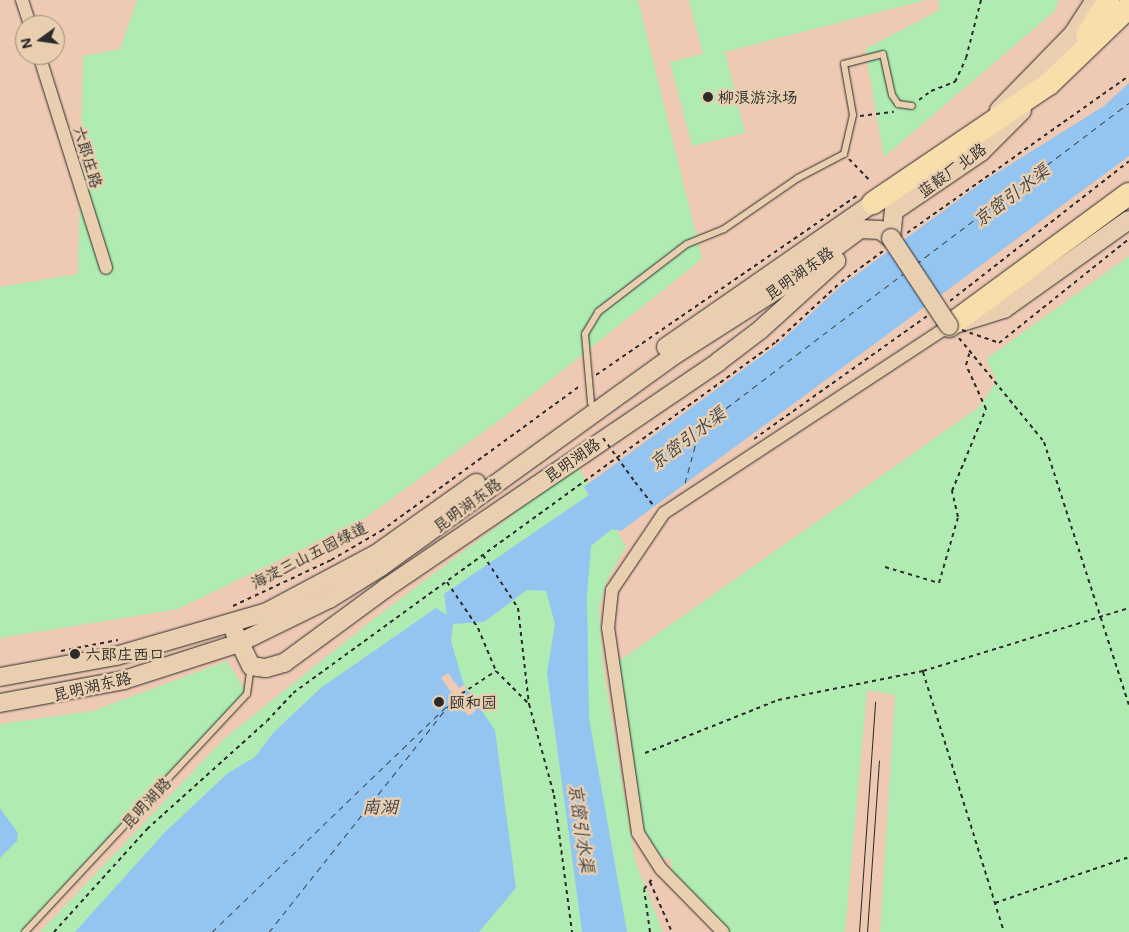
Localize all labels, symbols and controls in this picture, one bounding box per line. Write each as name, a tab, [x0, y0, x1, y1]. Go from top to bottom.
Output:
north arrow	[15, 15, 65, 65]
text: N	[15, 36, 36, 51]
place label: 柳浪游泳场	[718, 87, 798, 107]
marker: 柳浪游泳场	[702, 91, 714, 103]
street label: 六郎庄路	[69, 124, 107, 190]
street label: 蓝靛厂北路	[914, 139, 990, 201]
water label: 京密引水渠	[969, 159, 1053, 231]
street label: 昆明湖东路	[761, 242, 837, 304]
water label: 京密引水渠	[645, 402, 729, 474]
street label: 昆明湖路	[540, 434, 604, 486]
street label: 昆明湖东路	[429, 474, 505, 536]
street label: 海淀三山五园绿道	[248, 517, 370, 593]
place label: 六郎庄西口	[85, 644, 165, 664]
marker: 六郎庄西口	[69, 648, 81, 660]
street label: 昆明湖东路	[51, 668, 133, 704]
place label: 颐和园	[449, 692, 497, 712]
marker: 颐和园	[433, 696, 445, 708]
street label: 昆明湖路	[117, 773, 175, 833]
water label: 京密引水渠	[565, 782, 599, 874]
water label: 南湖	[362, 795, 398, 817]

